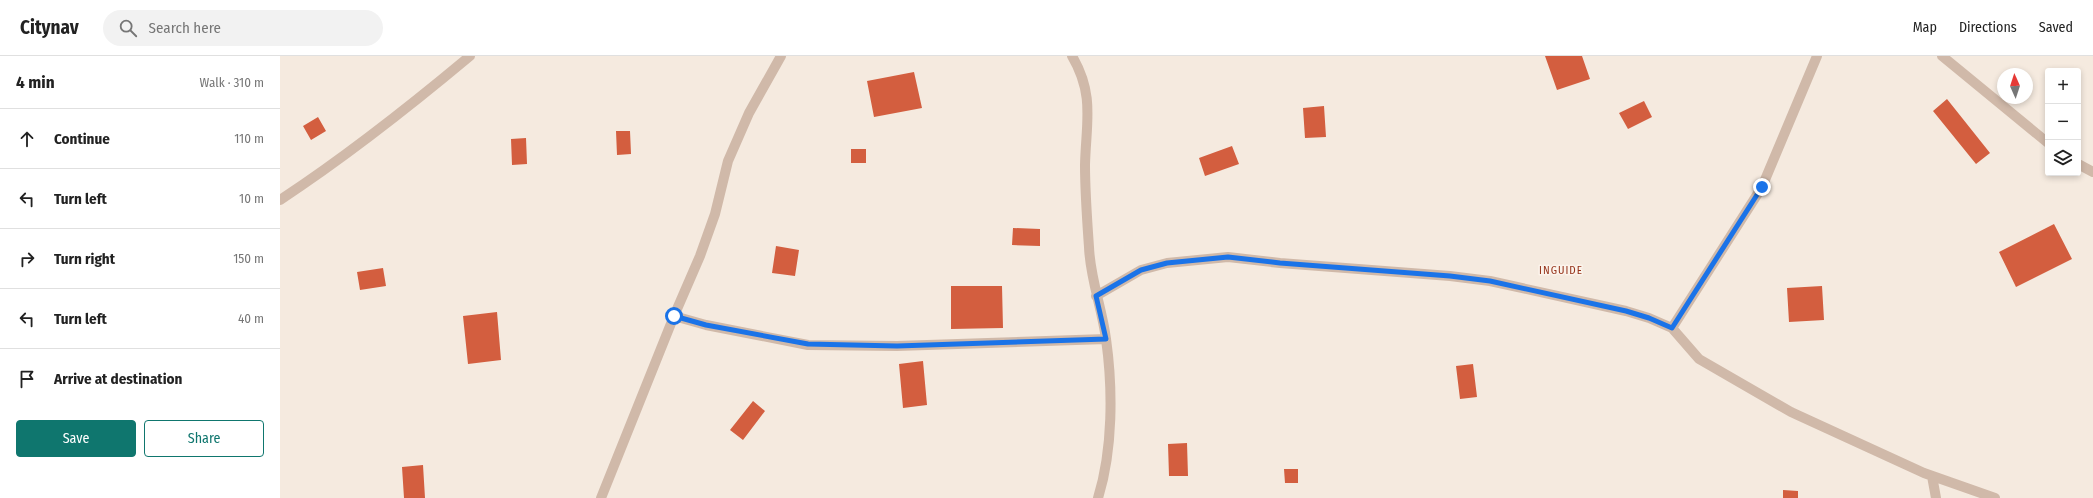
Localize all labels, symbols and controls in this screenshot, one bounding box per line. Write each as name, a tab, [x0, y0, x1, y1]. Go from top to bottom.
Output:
search box	[103, 10, 383, 46]
text: Citynav	[20, 16, 79, 39]
icon: search	[117, 17, 139, 39]
text: Search here	[149, 19, 221, 37]
text: Map	[1913, 19, 1937, 36]
text: Directions	[1959, 19, 2017, 36]
text: Saved	[2039, 19, 2073, 36]
north arrow	[1997, 68, 2033, 104]
map controls	[2045, 68, 2081, 176]
button: +	[2045, 68, 2081, 104]
text: 4 min	[16, 72, 55, 93]
text: Walk · 310 m	[200, 75, 264, 90]
button: −	[2045, 104, 2081, 140]
icon: ahead	[16, 128, 38, 150]
text: Continue	[54, 130, 110, 148]
text: 110 m	[234, 131, 264, 146]
button: layers	[2045, 140, 2081, 176]
route end	[1753, 178, 1771, 196]
icon: left	[16, 188, 38, 210]
text: Turn left	[54, 190, 107, 208]
text: 10 m	[239, 191, 264, 206]
icon: right	[16, 248, 38, 270]
text: Turn right	[54, 250, 115, 268]
text: 150 m	[233, 251, 264, 266]
district label: INGUIDE	[1539, 264, 1583, 277]
route start	[665, 307, 683, 325]
icon: left	[16, 308, 38, 330]
text: Turn left	[54, 310, 107, 328]
text: 40 m	[238, 311, 264, 326]
icon: arrive	[16, 368, 38, 390]
text: Arrive at destination	[54, 370, 182, 388]
button: Save	[16, 420, 136, 457]
button: Share	[144, 420, 264, 457]

